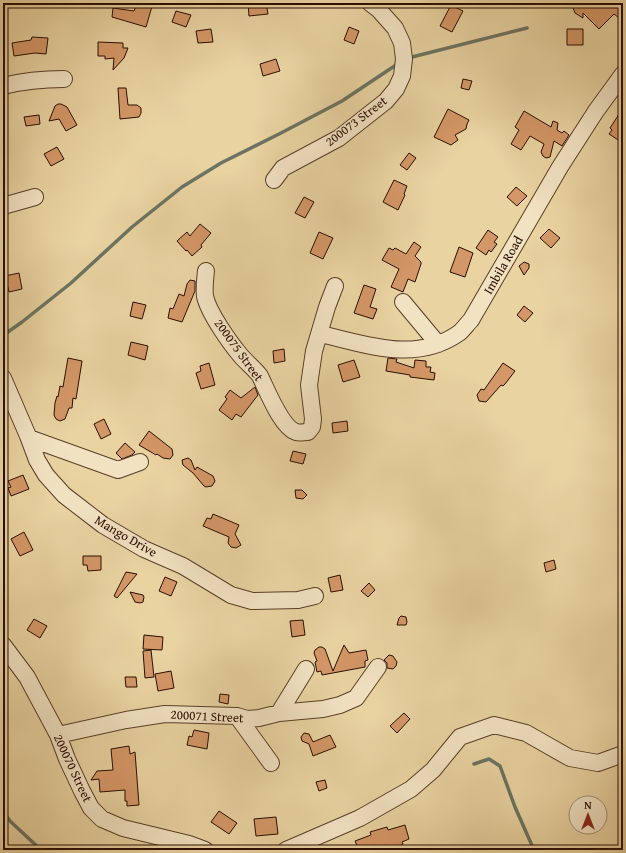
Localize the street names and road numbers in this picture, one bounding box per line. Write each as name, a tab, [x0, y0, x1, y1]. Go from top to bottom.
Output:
street label: 200073 Street	[321, 91, 391, 151]
street label: Imbila Road	[479, 232, 527, 298]
street label: 200075 Street	[210, 315, 268, 386]
street label: Mango Drive	[91, 510, 161, 562]
street label: 200071 Street	[170, 705, 245, 727]
street label: 200070 Street	[49, 731, 97, 806]

